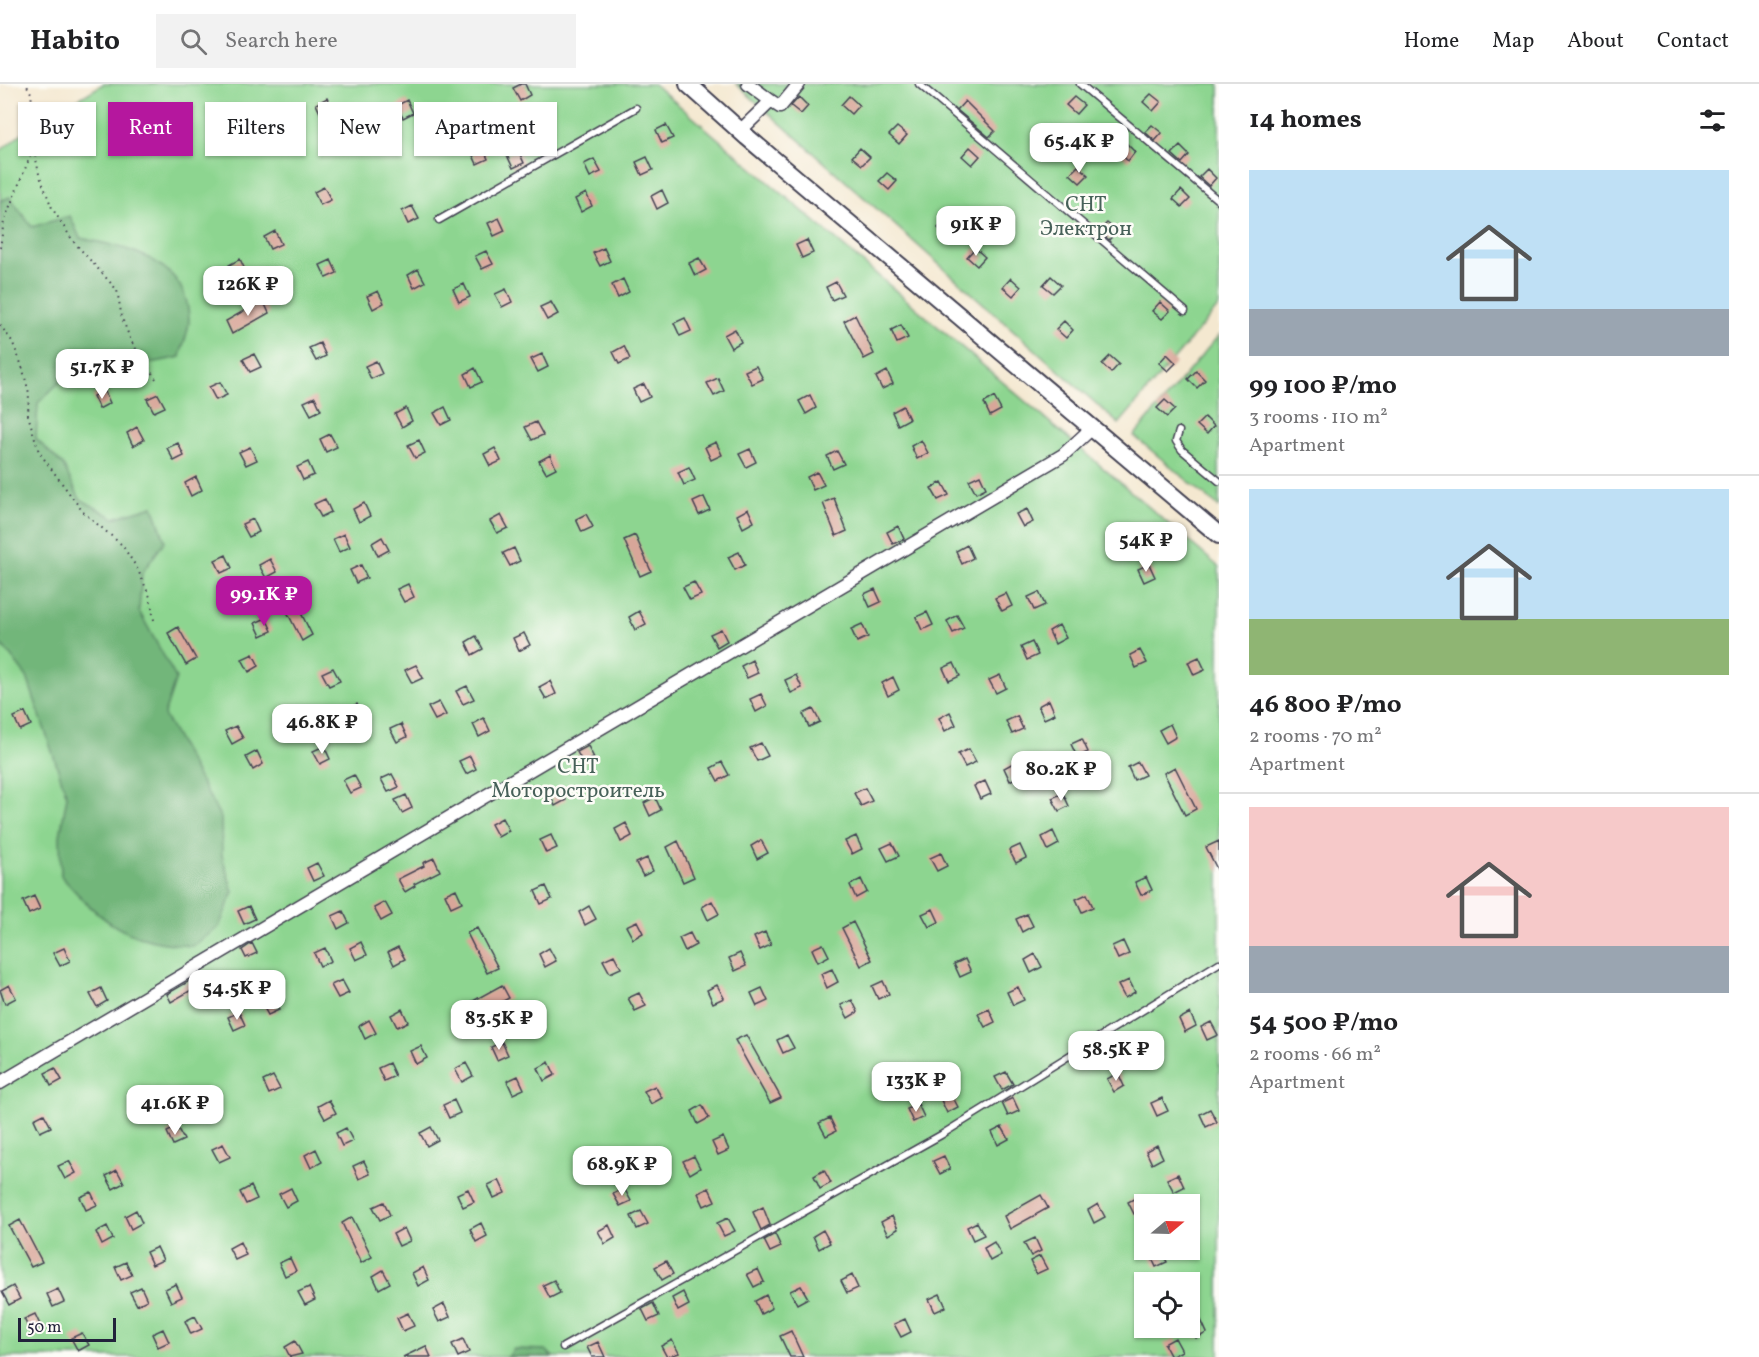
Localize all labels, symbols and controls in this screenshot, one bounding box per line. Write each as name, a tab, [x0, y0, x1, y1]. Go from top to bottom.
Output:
search box	[156, 14, 576, 68]
text: Habito	[30, 22, 120, 61]
icon: search	[177, 25, 210, 58]
text: Search here	[225, 26, 338, 57]
text: Home	[1404, 27, 1459, 56]
text: Map	[1492, 27, 1534, 56]
text: About	[1567, 27, 1624, 56]
text: Contact	[1657, 27, 1729, 56]
chip: Buy	[18, 102, 96, 156]
chip: Rent	[108, 102, 193, 156]
chip: Filters	[205, 102, 306, 156]
chip: New	[318, 102, 402, 156]
chip: Apartment	[414, 102, 557, 156]
text: 14 homes	[1249, 102, 1362, 138]
icon: filters	[1696, 104, 1729, 137]
pin: 65.4K ₽	[1024, 123, 1134, 174]
text: 65.4K ₽	[1044, 128, 1114, 156]
park label: СНТ Электрон	[1040, 191, 1132, 244]
pin: 91K ₽	[934, 206, 1018, 257]
icon: home	[1435, 209, 1543, 317]
text: 91K ₽	[950, 211, 1002, 239]
pin: 126K ₽	[199, 266, 297, 317]
text: 126K ₽	[217, 271, 279, 299]
pin: 51.7K ₽	[47, 349, 157, 400]
text: 51.7K ₽	[70, 354, 134, 382]
text: 99 100 ₽/mo	[1249, 368, 1397, 404]
text: 3 rooms · 110 m²	[1249, 404, 1388, 432]
text: Apartment	[1249, 432, 1345, 460]
pin: 54K ₽	[1104, 522, 1188, 573]
text: 54K ₽	[1119, 527, 1173, 555]
icon: home	[1435, 528, 1543, 636]
pin: 99.1K ₽	[209, 576, 319, 627]
text: 99.1K ₽	[230, 581, 298, 609]
text: 46 800 ₽/mo	[1249, 687, 1402, 723]
pin: 46.8K ₽	[267, 704, 377, 755]
text: 46.8K ₽	[286, 709, 358, 737]
text: 2 rooms · 70 m²	[1249, 723, 1382, 751]
pin: 80.2K ₽	[1006, 751, 1116, 802]
text: Apartment	[1249, 751, 1345, 779]
park label: СНТ Моторостроитель	[491, 753, 665, 806]
text: 80.2K ₽	[1025, 756, 1097, 784]
icon: home	[1435, 846, 1543, 954]
pin: 54.5K ₽	[182, 970, 292, 1021]
text: 54.5K ₽	[202, 975, 272, 1003]
pin: 83.5K ₽	[444, 1000, 554, 1051]
text: 83.5K ₽	[465, 1005, 533, 1033]
text: 54 500 ₽/mo	[1249, 1005, 1398, 1041]
pin: 58.5K ₽	[1061, 1031, 1171, 1082]
text: 58.5K ₽	[1082, 1036, 1150, 1064]
text: 2 rooms · 66 m²	[1249, 1041, 1381, 1069]
pin: 133K ₽	[867, 1062, 965, 1113]
text: 133K ₽	[886, 1067, 946, 1095]
text: Apartment	[1249, 1069, 1345, 1097]
pin: 41.6K ₽	[120, 1085, 230, 1136]
text: 41.6K ₽	[140, 1090, 210, 1118]
pin: 68.9K ₽	[567, 1146, 677, 1197]
text: 68.9K ₽	[587, 1151, 657, 1179]
north arrow	[1134, 1194, 1200, 1260]
map controls	[1134, 1194, 1200, 1338]
button: locate	[1134, 1272, 1200, 1338]
scale bar	[18, 1315, 116, 1342]
text: 50 m	[27, 1317, 61, 1339]

